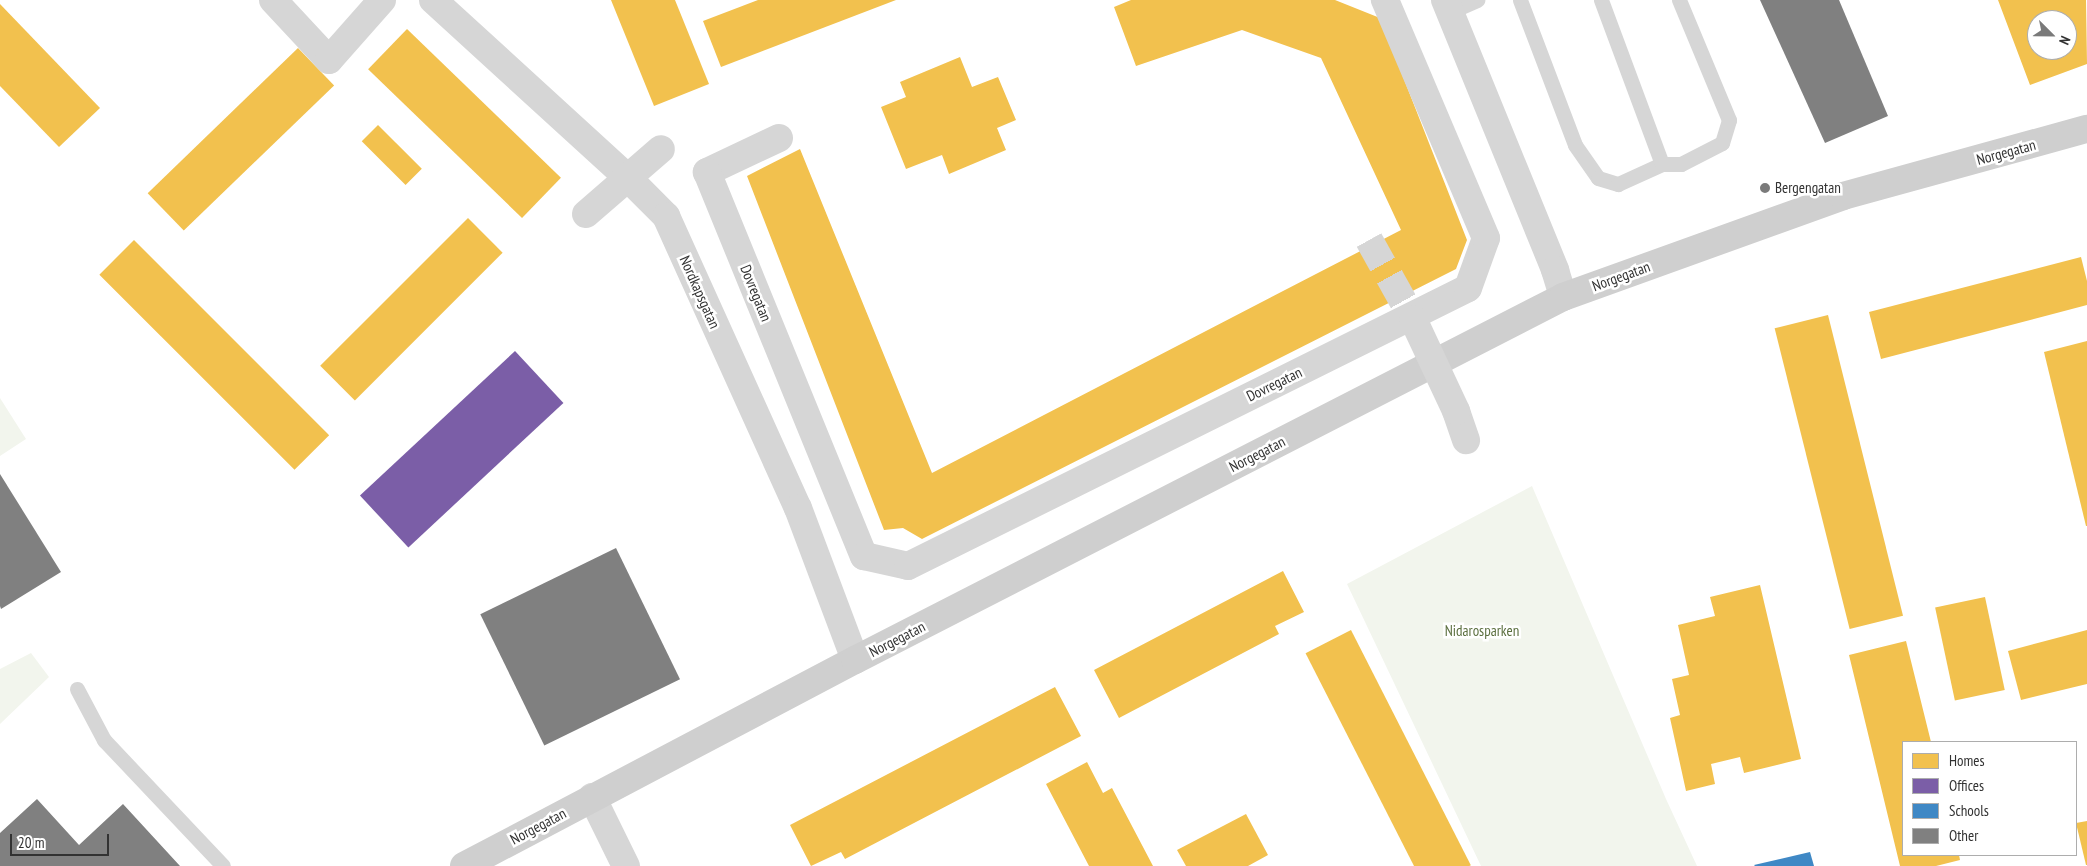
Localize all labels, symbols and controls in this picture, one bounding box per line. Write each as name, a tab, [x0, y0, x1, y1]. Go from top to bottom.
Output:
north arrow	[2027, 10, 2077, 60]
text: N	[2055, 33, 2075, 47]
street label: Norgegatan	[1974, 135, 2038, 169]
place label: Bergengatan	[1775, 179, 1841, 197]
marker: Bergengatan	[1759, 182, 1771, 194]
street label: Nordkapsgatan	[676, 253, 724, 331]
street label: Norgegatan	[1590, 257, 1652, 295]
street label: Dovregatan	[737, 262, 775, 324]
street label: Dovregatan	[1243, 363, 1305, 405]
street label: Norgegatan	[1226, 432, 1288, 476]
street label: Norgegatan	[866, 617, 928, 661]
park label: Nidarosparken	[1445, 622, 1519, 640]
legend	[1902, 741, 2077, 856]
text: Homes	[1949, 751, 1985, 770]
text: Offices	[1949, 776, 1984, 795]
text: Schools	[1949, 801, 1989, 820]
street label: Norgegatan	[507, 804, 569, 848]
scale bar	[12, 824, 111, 856]
text: Other	[1949, 826, 1978, 845]
text: 20 m	[18, 833, 44, 852]

